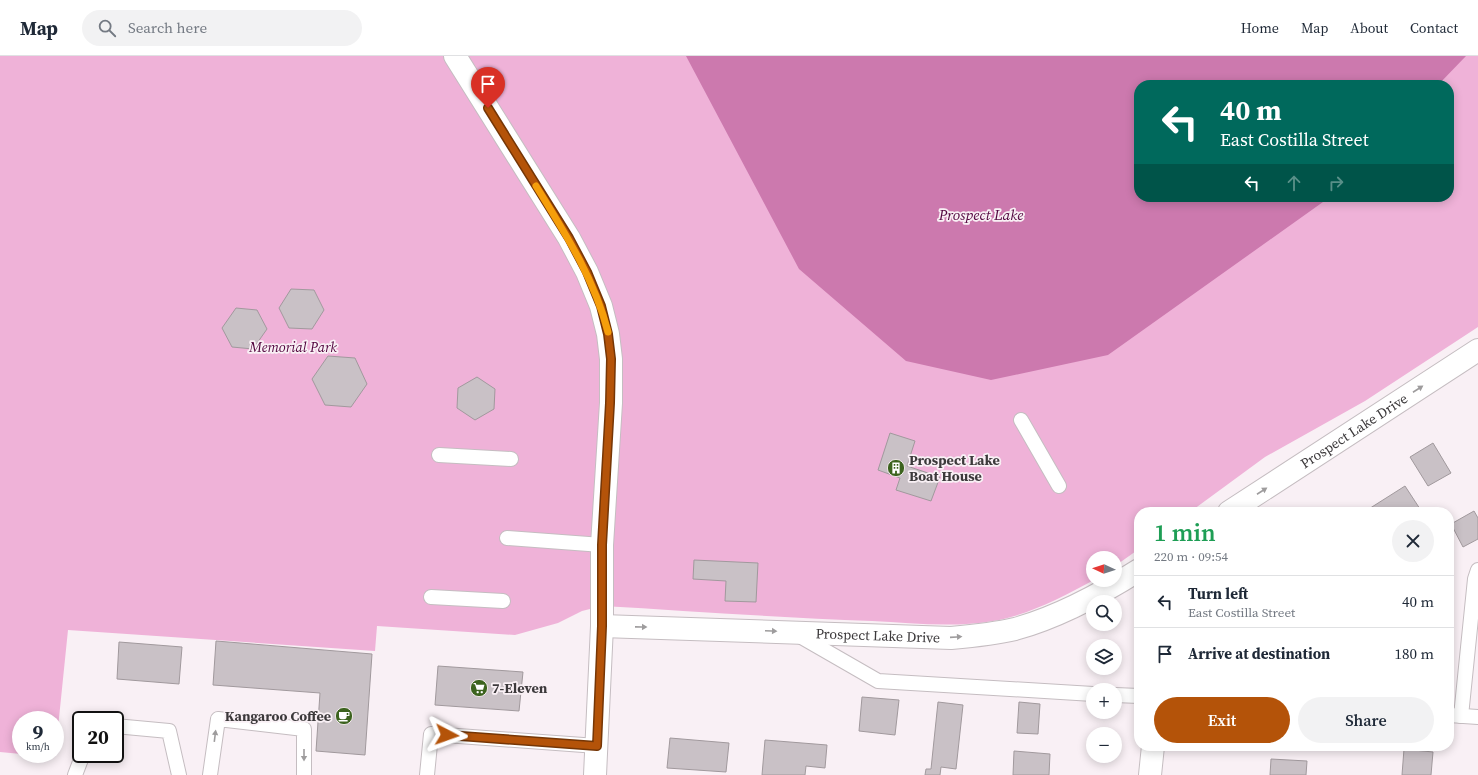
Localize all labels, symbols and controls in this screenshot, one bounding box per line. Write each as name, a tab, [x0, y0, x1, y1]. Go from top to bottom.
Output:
search box	[82, 10, 362, 46]
text: Map	[20, 15, 58, 41]
icon: search	[96, 17, 118, 39]
text: Search here	[128, 17, 207, 38]
text: Home	[1241, 18, 1279, 38]
text: Map	[1301, 18, 1328, 38]
text: About	[1350, 18, 1388, 38]
text: Contact	[1410, 18, 1458, 38]
pin	[471, 67, 505, 108]
icon: arrive	[477, 73, 499, 95]
text: 40 m	[1220, 91, 1282, 129]
icon: left	[1154, 96, 1206, 148]
text: East Costilla Street	[1220, 127, 1369, 152]
icon: left	[1241, 172, 1263, 194]
icon: ahead	[1283, 172, 1305, 194]
icon: right	[1325, 172, 1347, 194]
water label: Prospect Lake	[938, 204, 1023, 225]
park label: Memorial Park	[248, 337, 337, 357]
one-way arrow	[1413, 385, 1423, 393]
street label: Prospect Lake Drive	[1296, 388, 1412, 473]
place label: Prospect Lake Boat House	[909, 450, 1000, 486]
building icon: Prospect Lake Boat House	[886, 458, 906, 478]
one-way arrow	[1257, 487, 1267, 495]
text: 1 min	[1154, 516, 1216, 549]
button: close	[1392, 520, 1434, 562]
text: 220 m · 09:54	[1154, 548, 1228, 565]
north arrow	[1086, 551, 1122, 587]
map controls	[1086, 551, 1122, 763]
text: Turn left	[1188, 583, 1248, 604]
icon: left	[1154, 591, 1176, 613]
text: 40 m	[1402, 591, 1434, 612]
button: search	[1086, 595, 1122, 631]
text: East Costilla Street	[1188, 604, 1295, 621]
street label: Prospect Lake Drive	[815, 623, 940, 648]
one-way arrow	[635, 624, 648, 630]
one-way arrow	[765, 628, 778, 634]
one-way arrow	[950, 634, 963, 641]
button: layers	[1086, 639, 1122, 675]
icon: arrive	[1154, 643, 1176, 665]
text: Arrive at destination	[1188, 643, 1330, 664]
text: 180 m	[1394, 643, 1434, 664]
supermarket icon: 7-Eleven	[469, 678, 489, 698]
place label: 7-Eleven	[492, 678, 548, 698]
button: +	[1086, 683, 1122, 719]
button: Exit	[1154, 697, 1290, 743]
button: Share	[1298, 697, 1434, 743]
place label: Kangaroo Coffee	[225, 706, 331, 726]
cafe icon: Kangaroo Coffee	[334, 706, 354, 726]
speed limit sign: 20	[72, 711, 124, 763]
position arrow	[426, 714, 468, 756]
text: 9	[33, 718, 43, 746]
button: −	[1086, 727, 1122, 763]
one-way arrow	[212, 730, 218, 742]
text: km/h	[26, 740, 50, 753]
one-way arrow	[301, 749, 307, 762]

